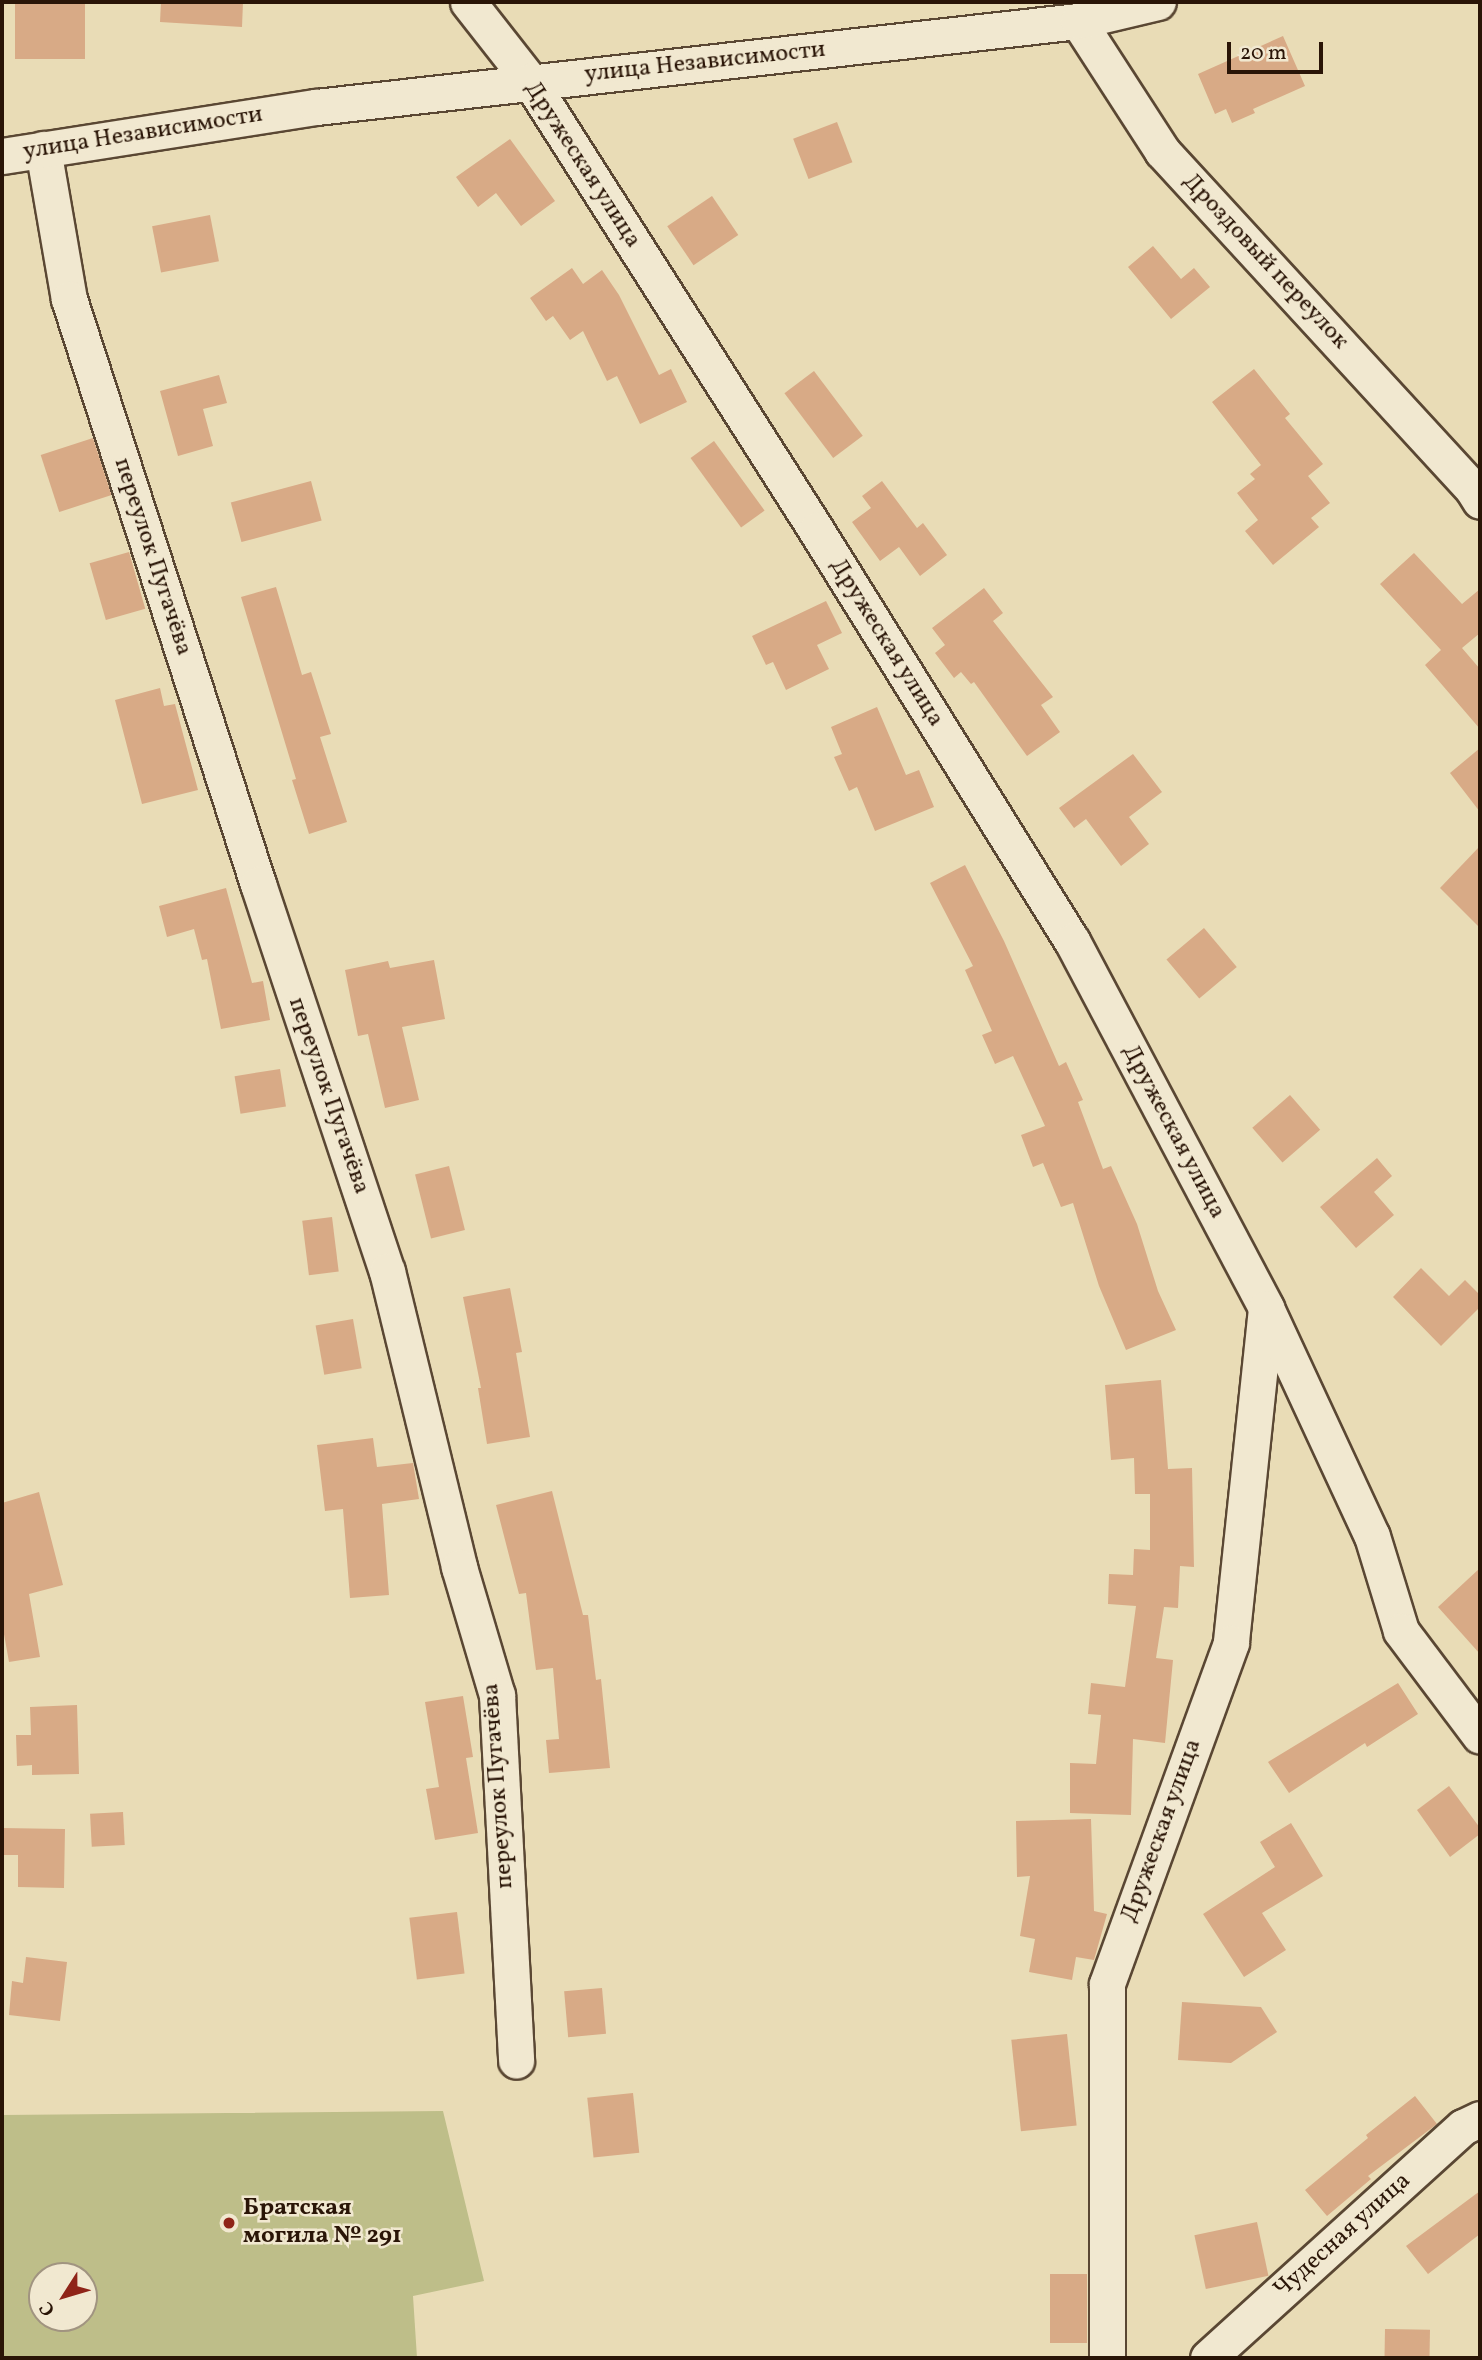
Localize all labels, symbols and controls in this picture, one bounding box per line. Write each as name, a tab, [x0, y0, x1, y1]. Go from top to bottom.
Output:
scale bar	[1230, 28, 1326, 72]
street label: улица Независимости	[583, 36, 827, 90]
text: 20 m	[1240, 39, 1286, 68]
street label: Дружеская улица	[517, 76, 647, 254]
street label: улица Независимости	[21, 101, 265, 167]
street label: Дроздовый переулок	[1176, 168, 1354, 356]
street label: переулок Пугачёва	[106, 455, 198, 659]
street label: Дружеская улица	[822, 553, 950, 733]
street label: переулок Пугачёва	[281, 994, 375, 1198]
street label: Дружеская улица	[1115, 1040, 1231, 1224]
street label: переулок Пугачёва	[477, 1682, 521, 1890]
street label: Дружеская улица	[1115, 1735, 1209, 1927]
street label: Чудесная улица	[1268, 2167, 1418, 2305]
place label: Братская могила № 291	[243, 2195, 402, 2251]
marker: Братская могила № 291	[221, 2215, 237, 2231]
north arrow	[28, 2262, 98, 2332]
text: С	[34, 2296, 62, 2321]

